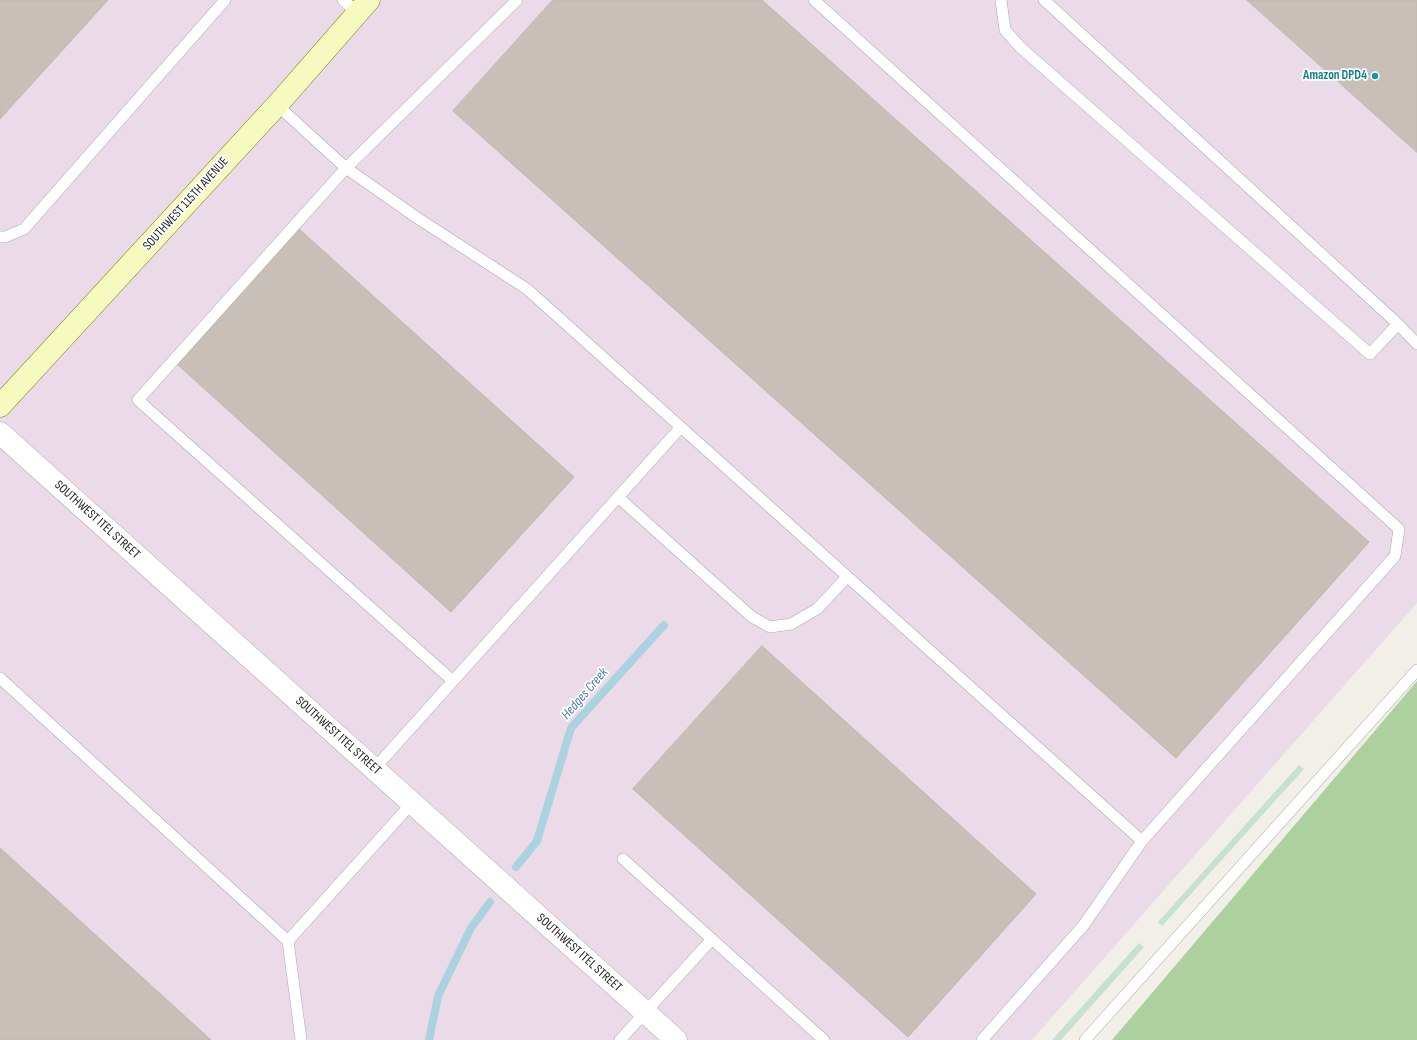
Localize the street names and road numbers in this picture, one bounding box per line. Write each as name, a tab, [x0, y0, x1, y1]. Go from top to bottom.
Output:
street label: SOUTHWEST 115TH AVENUE	[140, 154, 232, 254]
street label: SOUTHWEST ITEL STREET	[51, 477, 143, 563]
street label: SOUTHWEST ITEL STREET	[292, 693, 384, 779]
street label: SOUTHWEST ITEL STREET	[533, 910, 625, 996]

